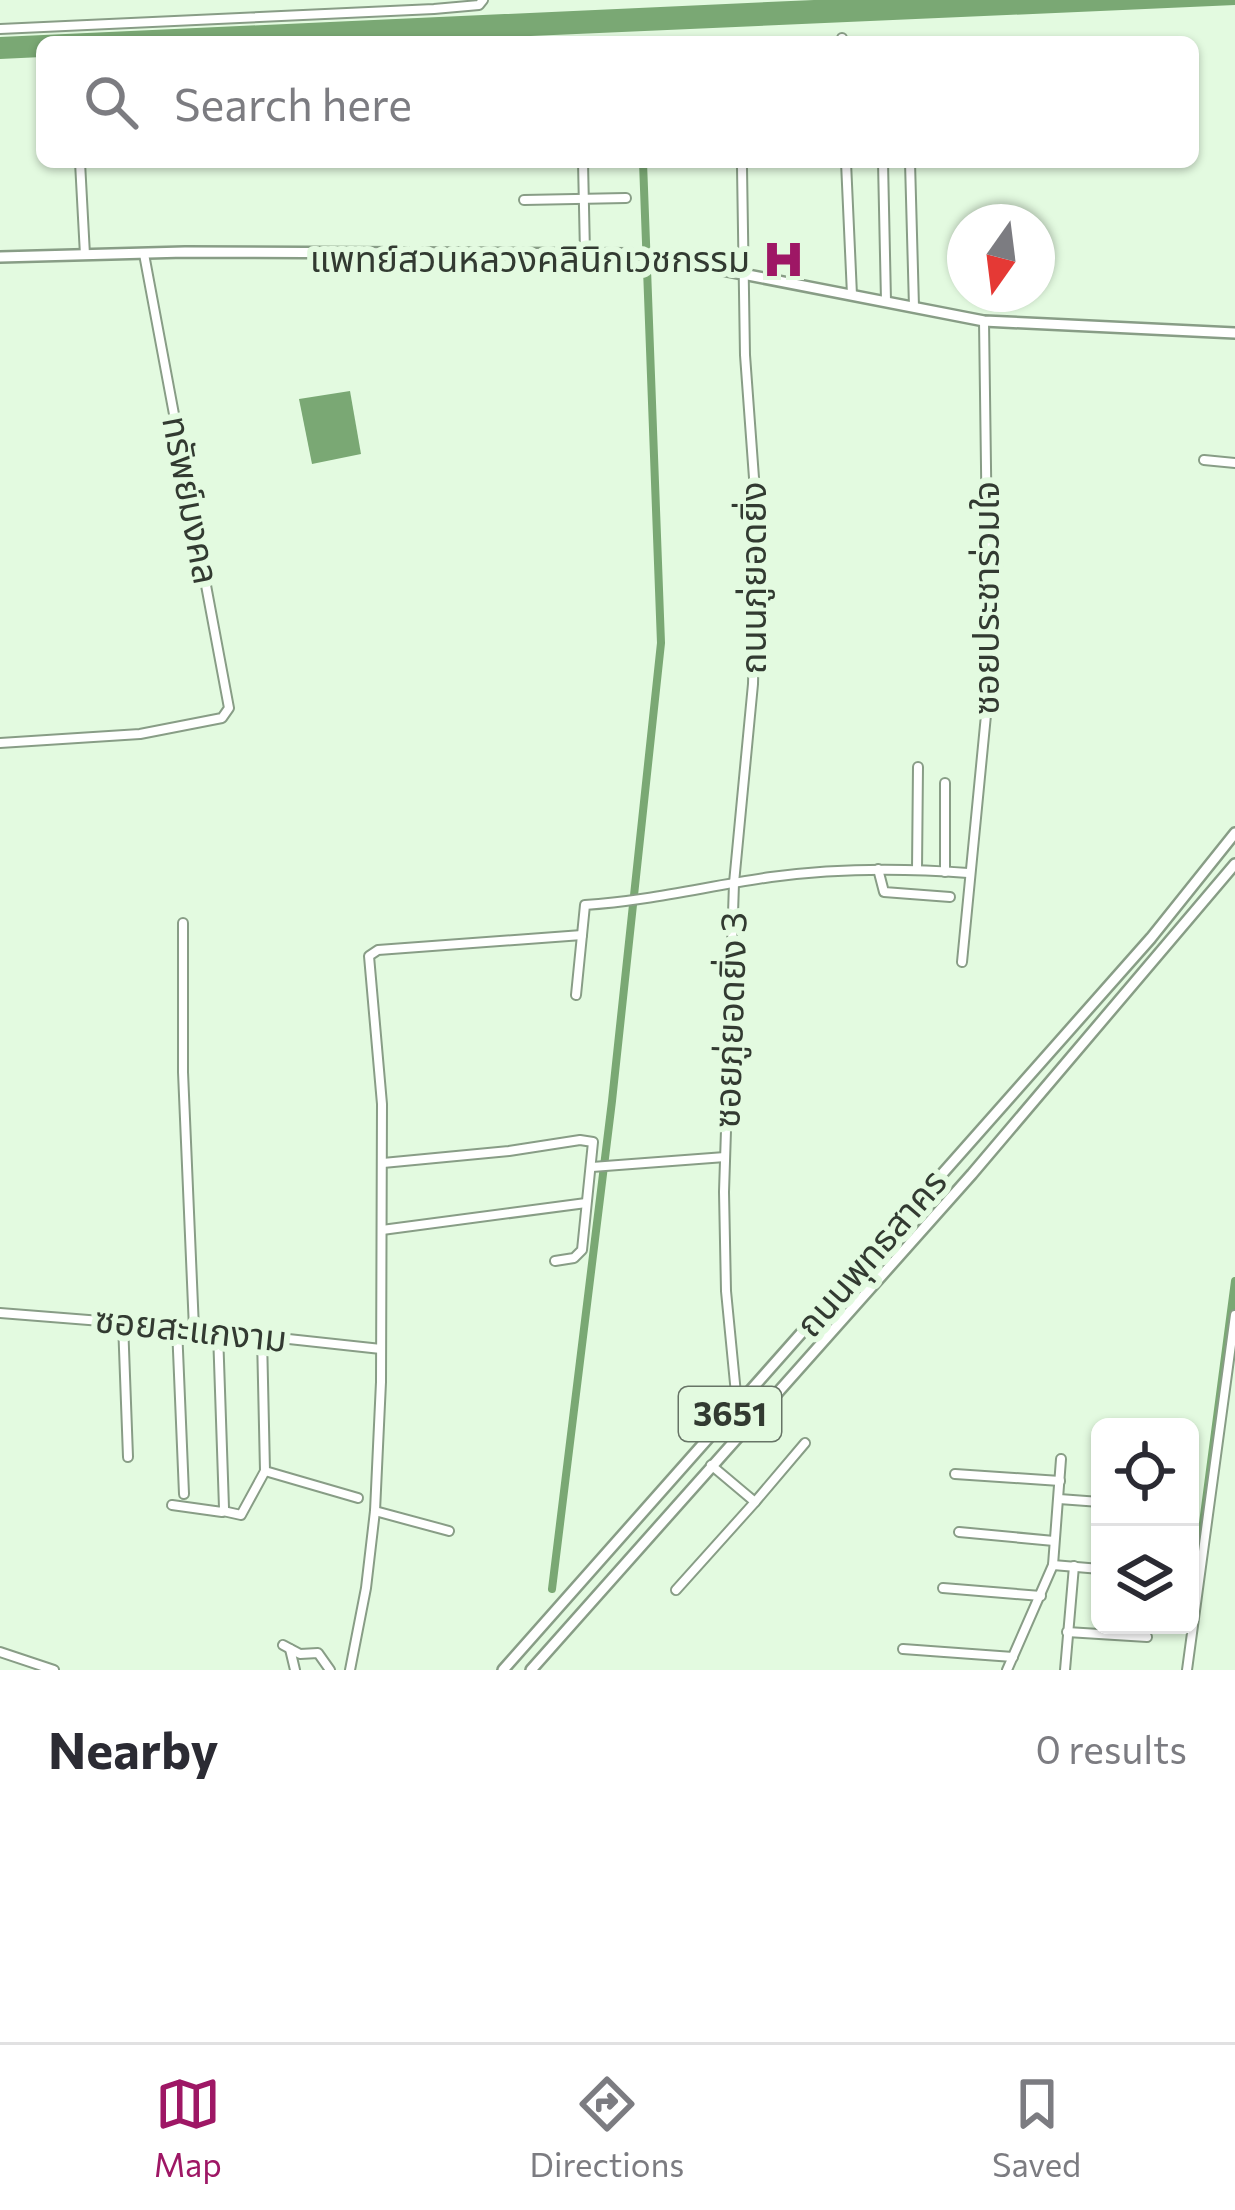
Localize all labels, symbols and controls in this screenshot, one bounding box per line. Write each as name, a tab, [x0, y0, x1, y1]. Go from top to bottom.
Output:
search box	[36, 36, 1199, 168]
icon: search	[78, 69, 144, 135]
text: Search here	[174, 75, 412, 130]
north arrow	[947, 204, 1055, 312]
place label: แพทย์สวนหลวงคลินิกเวชกรรม	[310, 235, 750, 279]
hospital icon: แพทย์สวนหลวงคลินิกเวชกรรม	[761, 236, 807, 282]
street label: ทรัพย์มงคล	[155, 412, 231, 587]
street label: ซอยประชาร่วมใจ	[962, 481, 1006, 715]
street label: ถนนภู่ยอดยิ่ง	[729, 482, 775, 674]
street label: ซอยภู่ยอดยิ่ง 3	[702, 911, 756, 1129]
street label: ถนนพุทธสาคร	[785, 1159, 956, 1346]
street label: ซอยสะแกงาม	[93, 1295, 289, 1359]
road number: 3651	[679, 1387, 781, 1441]
map controls	[1091, 1418, 1199, 1634]
button: locate	[1091, 1418, 1199, 1526]
button: layers	[1091, 1526, 1199, 1634]
text: Nearby	[48, 1717, 218, 1780]
text: 0 results	[1035, 1724, 1187, 1772]
tab: Map	[154, 2071, 222, 2184]
tab: Directions	[530, 2071, 684, 2184]
tab: Saved	[992, 2071, 1081, 2184]

